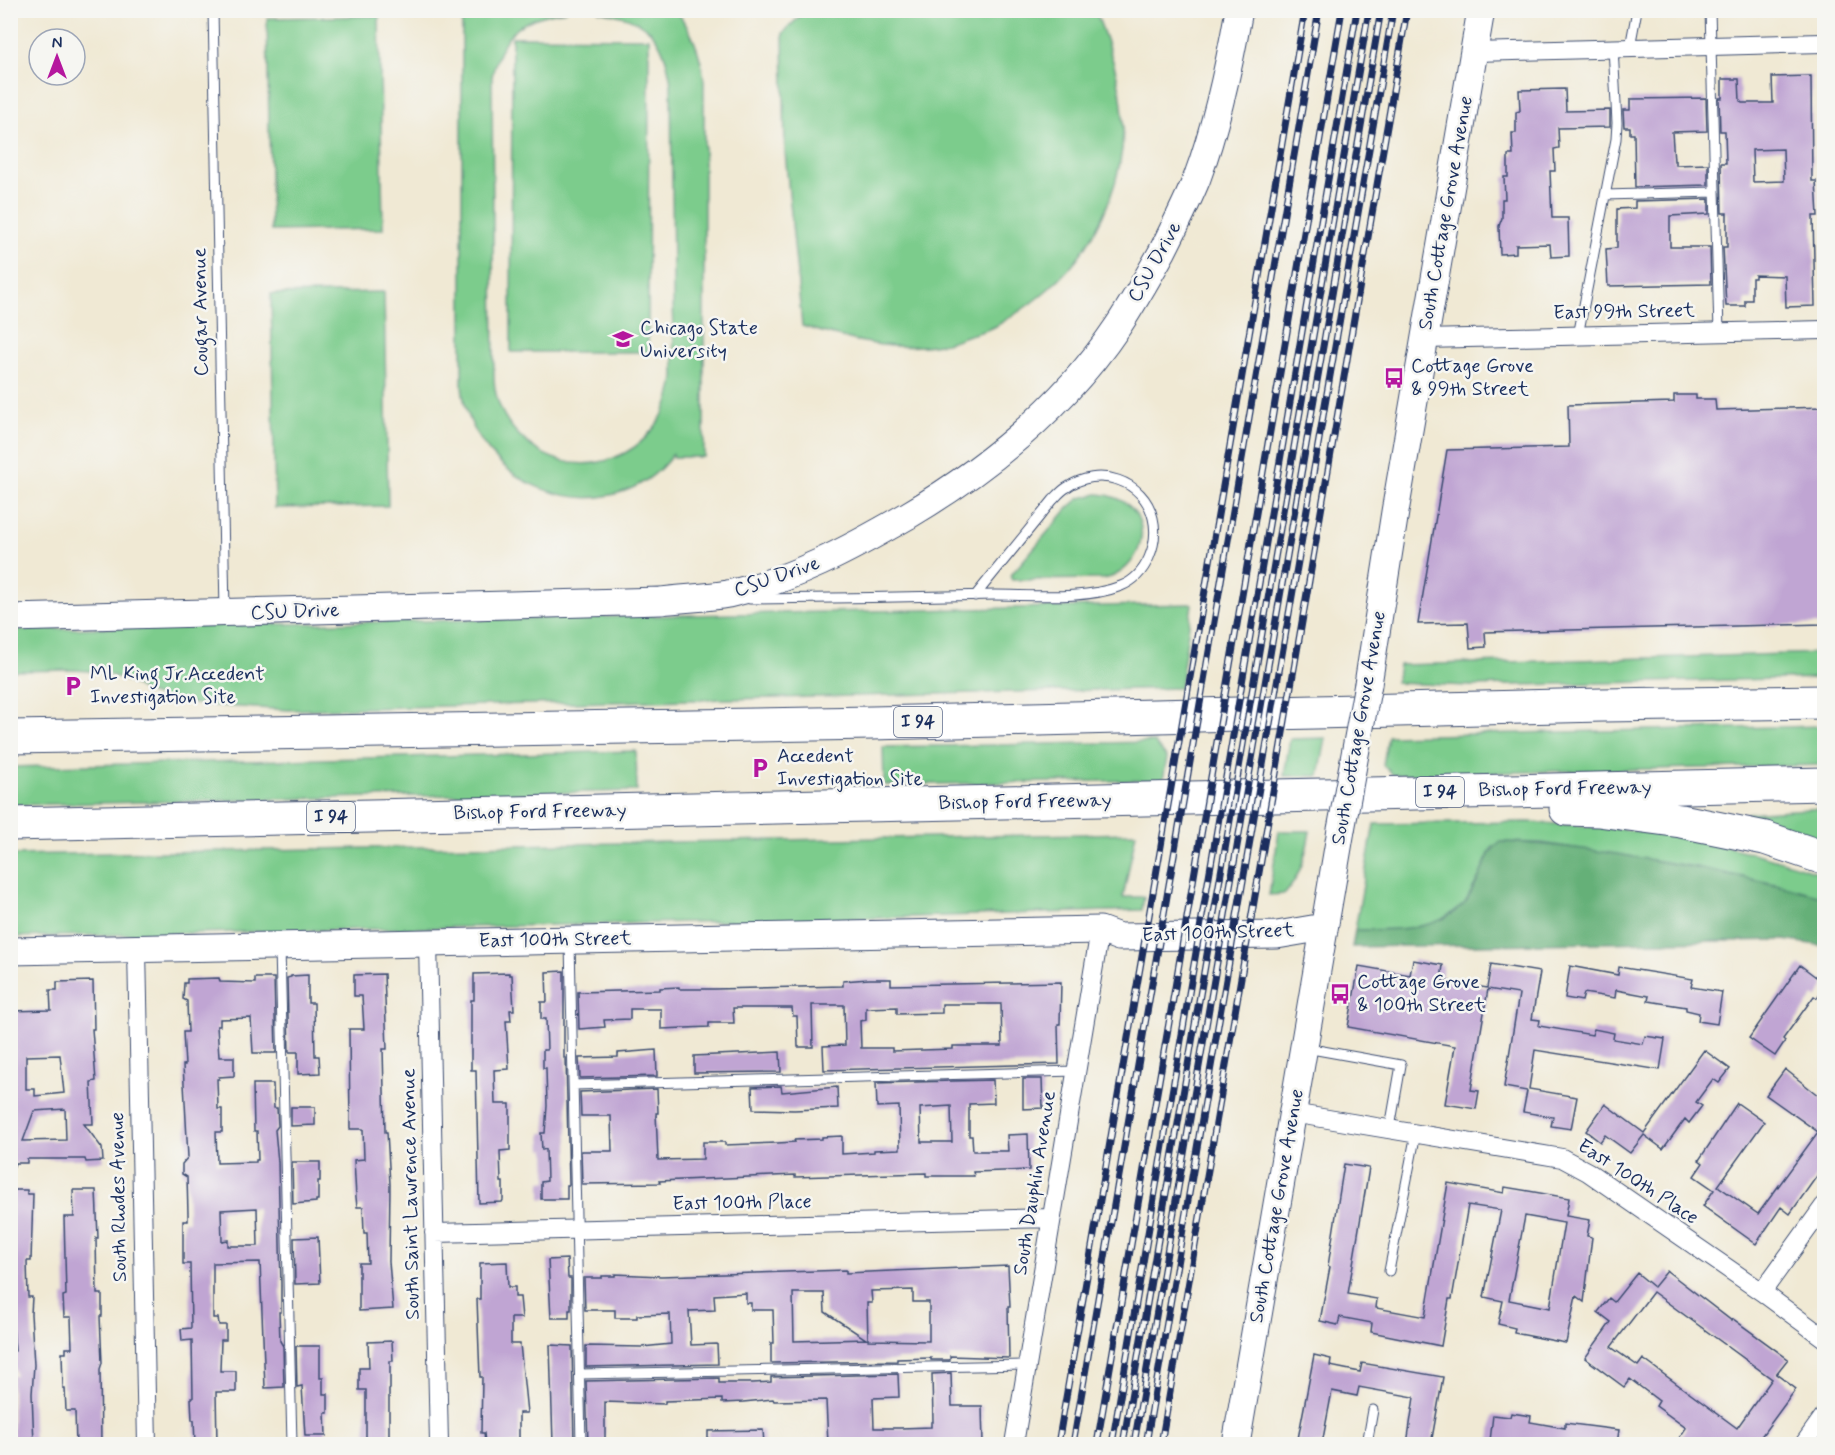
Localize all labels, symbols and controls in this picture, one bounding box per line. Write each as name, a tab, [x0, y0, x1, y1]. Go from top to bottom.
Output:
north arrow	[27, 27, 87, 87]
text: N	[52, 33, 62, 54]
street label: South Cottage Grove Avenue	[1412, 94, 1480, 332]
street label: CSU Drive	[1122, 217, 1188, 307]
street label: Cougar Avenue	[186, 247, 218, 376]
street label: East 99th Street	[1553, 297, 1695, 327]
place label: Chicago State University	[640, 315, 758, 365]
school or university icon: Chicago State University	[611, 327, 635, 351]
place label: Cottage Grove & 99th Street	[1411, 353, 1534, 403]
bus stop icon: Cottage Grove & 99th Street	[1382, 366, 1406, 390]
street label: CSU Drive	[731, 550, 823, 604]
street label: CSU Drive	[250, 597, 340, 627]
street label: South Cottage Grove Avenue	[1325, 609, 1393, 847]
place label: ML King Jr.Accedent Investigation Site	[90, 661, 265, 711]
parking icon: ML King Jr.Accedent Investigation Site	[61, 674, 85, 698]
road number: I 94	[894, 707, 942, 737]
place label: Accedent Investigation Site	[777, 743, 923, 793]
parking icon: Accedent Investigation Site	[748, 756, 772, 780]
street label: Bishop Ford Freeway	[1478, 774, 1652, 804]
road number: I 94	[1416, 777, 1464, 807]
street label: Bishop Ford Freeway	[938, 787, 1112, 817]
street label: Bishop Ford Freeway	[453, 797, 627, 827]
road number: I 94	[307, 802, 355, 832]
street label: East 100th Street	[1141, 917, 1295, 949]
street label: East 100th Street	[478, 925, 632, 955]
place label: Cottage Grove & 100th Street	[1357, 969, 1486, 1019]
bus stop icon: Cottage Grove & 100th Street	[1328, 982, 1352, 1006]
street label: South Saint Lawrence Avenue	[395, 1068, 427, 1320]
street label: South Cottage Grove Avenue	[1243, 1087, 1311, 1325]
street label: South Dauphin Avenue	[1007, 1089, 1063, 1277]
street label: South Rhodes Avenue	[104, 1112, 134, 1282]
street label: East 100th Place	[1572, 1133, 1704, 1231]
street label: East 100th Place	[672, 1188, 812, 1218]

